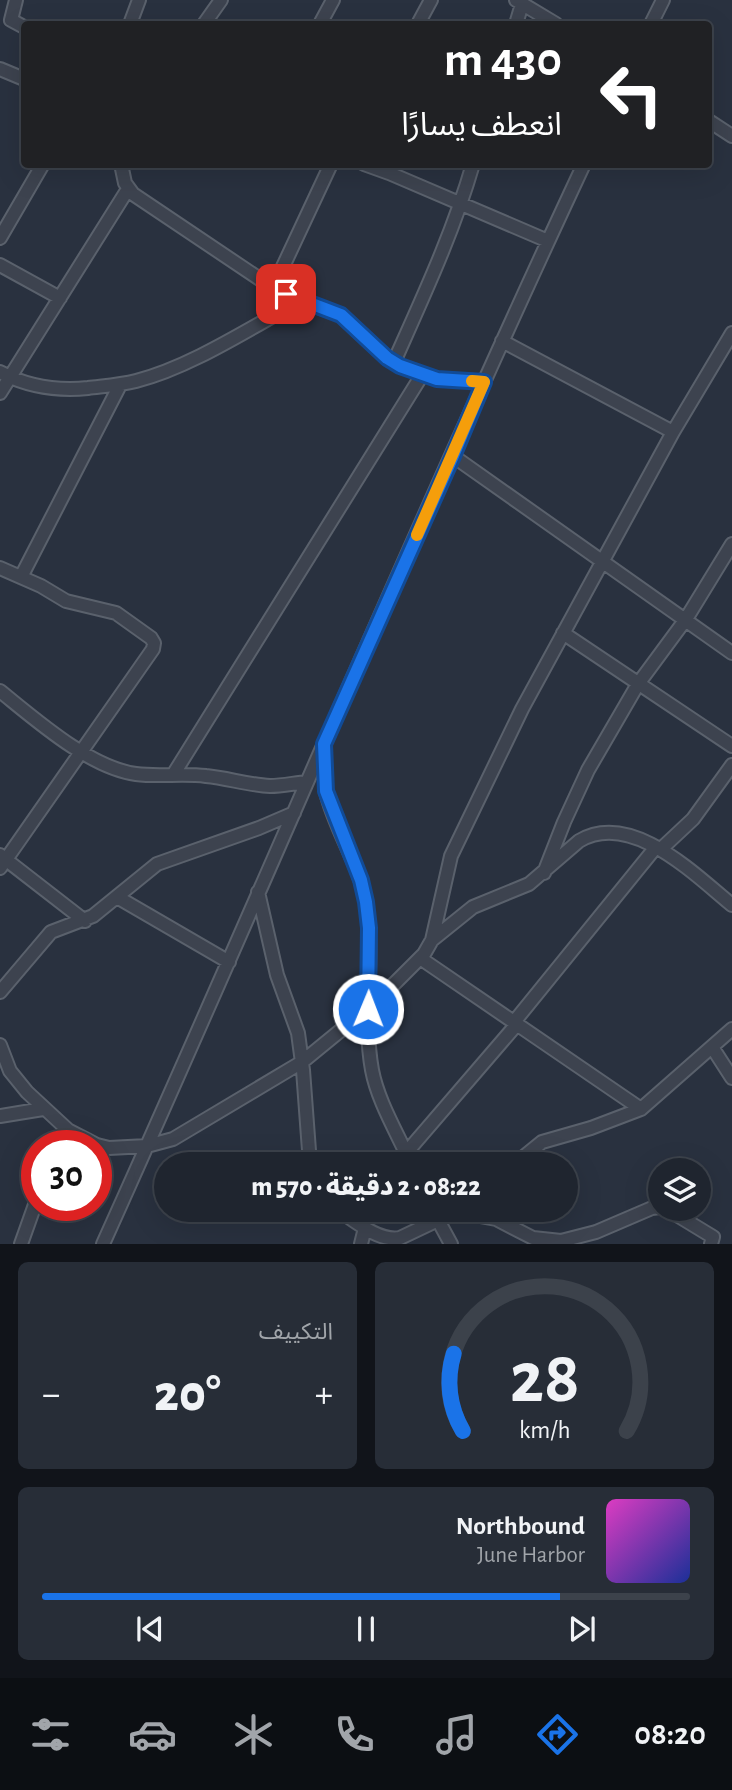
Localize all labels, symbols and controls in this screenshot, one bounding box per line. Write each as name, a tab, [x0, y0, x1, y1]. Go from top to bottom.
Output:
text: 430 m	[444, 36, 562, 85]
icon: left	[586, 49, 677, 140]
text: انعطف يسارًا	[401, 109, 562, 141]
pin	[256, 264, 316, 324]
icon: arrive	[267, 275, 305, 313]
position arrow	[331, 972, 405, 1046]
speed limit sign: 30	[21, 1130, 112, 1221]
map controls	[648, 1158, 711, 1221]
button: layers	[648, 1158, 711, 1221]
text: 08:22 · 2 دقيقة · 570 m	[251, 1174, 481, 1200]
text: التكييف	[259, 1321, 333, 1344]
text: 28	[509, 1344, 580, 1417]
text: 20°	[154, 1368, 221, 1420]
text: −	[42, 1376, 60, 1414]
text: +	[315, 1376, 333, 1414]
text: km/h	[519, 1418, 570, 1443]
text: Northbound	[456, 1513, 585, 1539]
text: June Harbor	[477, 1544, 585, 1567]
icon: previous	[131, 1610, 169, 1648]
icon: pause	[347, 1610, 385, 1648]
icon: next	[563, 1610, 601, 1648]
icon: filters	[26, 1710, 75, 1759]
icon: car	[128, 1710, 177, 1759]
icon: climate	[229, 1710, 278, 1759]
icon: phone	[330, 1710, 379, 1759]
icon: music	[432, 1710, 481, 1759]
icon: directions	[533, 1710, 582, 1759]
text: 08:20	[634, 1718, 706, 1750]

